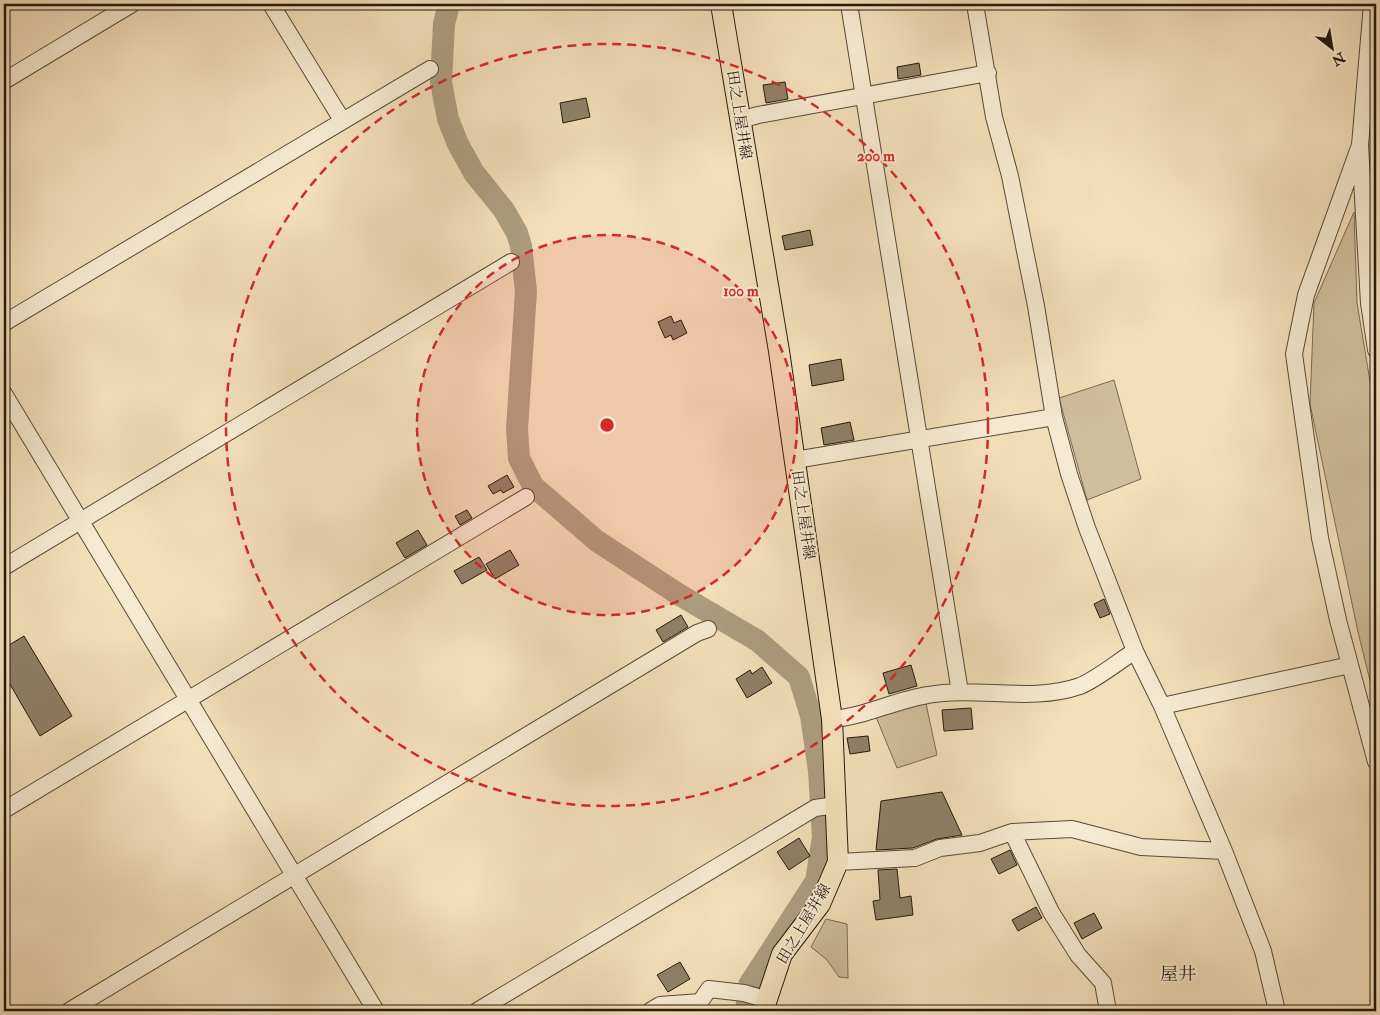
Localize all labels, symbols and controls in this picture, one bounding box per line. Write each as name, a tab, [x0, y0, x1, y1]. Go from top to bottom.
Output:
north arrow	[1308, 22, 1358, 72]
text: N	[1328, 48, 1349, 69]
street label: 田之上屋井線	[723, 69, 755, 161]
text: 200 m	[857, 147, 895, 166]
text: 100 m	[723, 282, 759, 301]
centre of rings	[598, 416, 616, 434]
street label: 田之上屋井線	[787, 469, 819, 561]
street label: 田之上屋井線	[773, 881, 835, 967]
district label: 屋井	[1160, 963, 1196, 986]

